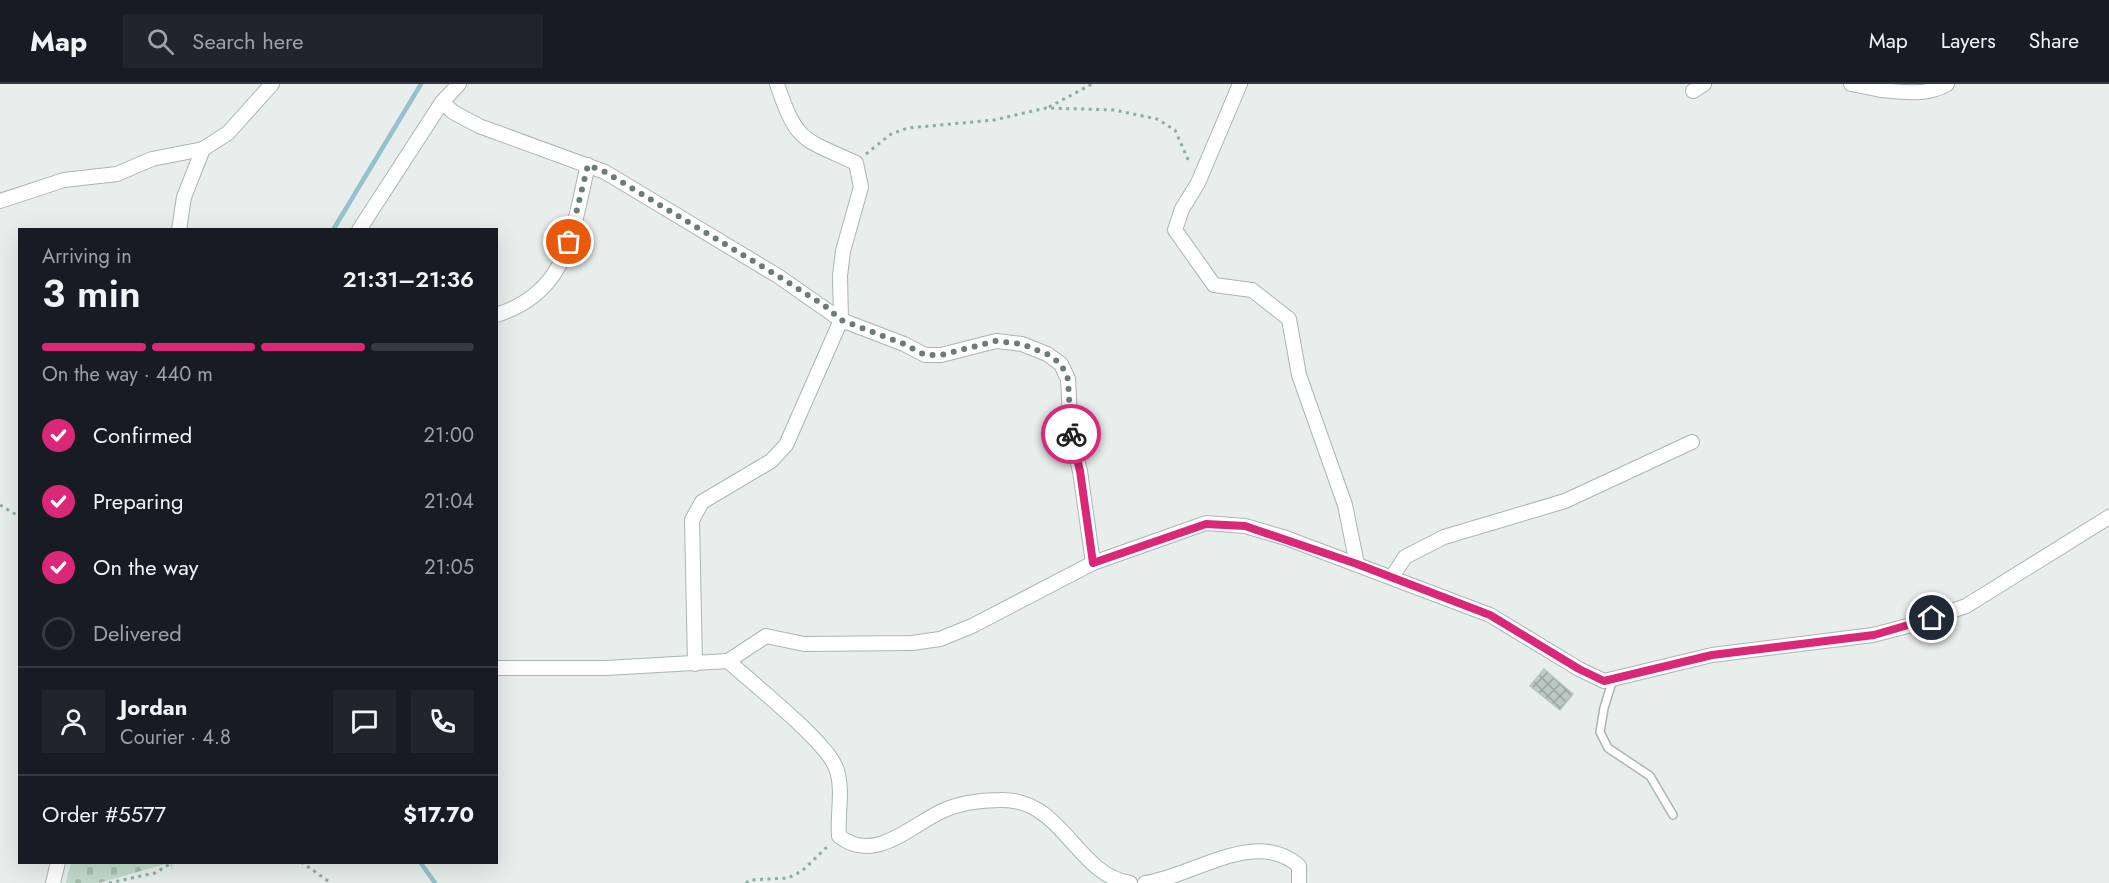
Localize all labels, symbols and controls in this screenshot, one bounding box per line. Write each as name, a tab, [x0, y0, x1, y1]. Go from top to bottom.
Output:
search box	[123, 14, 543, 68]
text: Map	[30, 21, 87, 62]
icon: search	[144, 25, 177, 58]
text: Search here	[192, 25, 304, 57]
text: Map	[1869, 26, 1908, 56]
text: Layers	[1941, 26, 1996, 56]
text: Share	[2029, 26, 2079, 56]
pin	[543, 216, 594, 267]
icon: bag	[552, 225, 585, 258]
text: Arriving in	[42, 242, 132, 271]
text: 21:31–21:36	[343, 263, 474, 295]
text: 3 min	[42, 265, 141, 322]
text: On the way · 440 m	[42, 360, 213, 389]
courier	[1041, 404, 1101, 464]
icon: bike	[1055, 418, 1088, 451]
icon: check	[42, 419, 75, 452]
text: Confirmed	[93, 419, 192, 451]
text: 21:00	[424, 421, 474, 450]
icon: check	[42, 485, 75, 518]
text: Preparing	[93, 485, 184, 517]
text: 21:04	[424, 487, 474, 516]
icon: check	[42, 551, 75, 584]
text: On the way	[93, 551, 198, 583]
text: 21:05	[424, 553, 474, 582]
pin	[1906, 592, 1957, 643]
icon: home	[1915, 601, 1948, 634]
text: Delivered	[93, 617, 182, 649]
button: person	[42, 690, 105, 753]
button: chat	[333, 690, 396, 753]
button: phone	[411, 690, 474, 753]
text: Jordan	[120, 691, 187, 723]
text: Courier · 4.8	[120, 723, 231, 752]
text: Order #5577	[42, 798, 166, 830]
text: $17.70	[403, 798, 474, 830]

